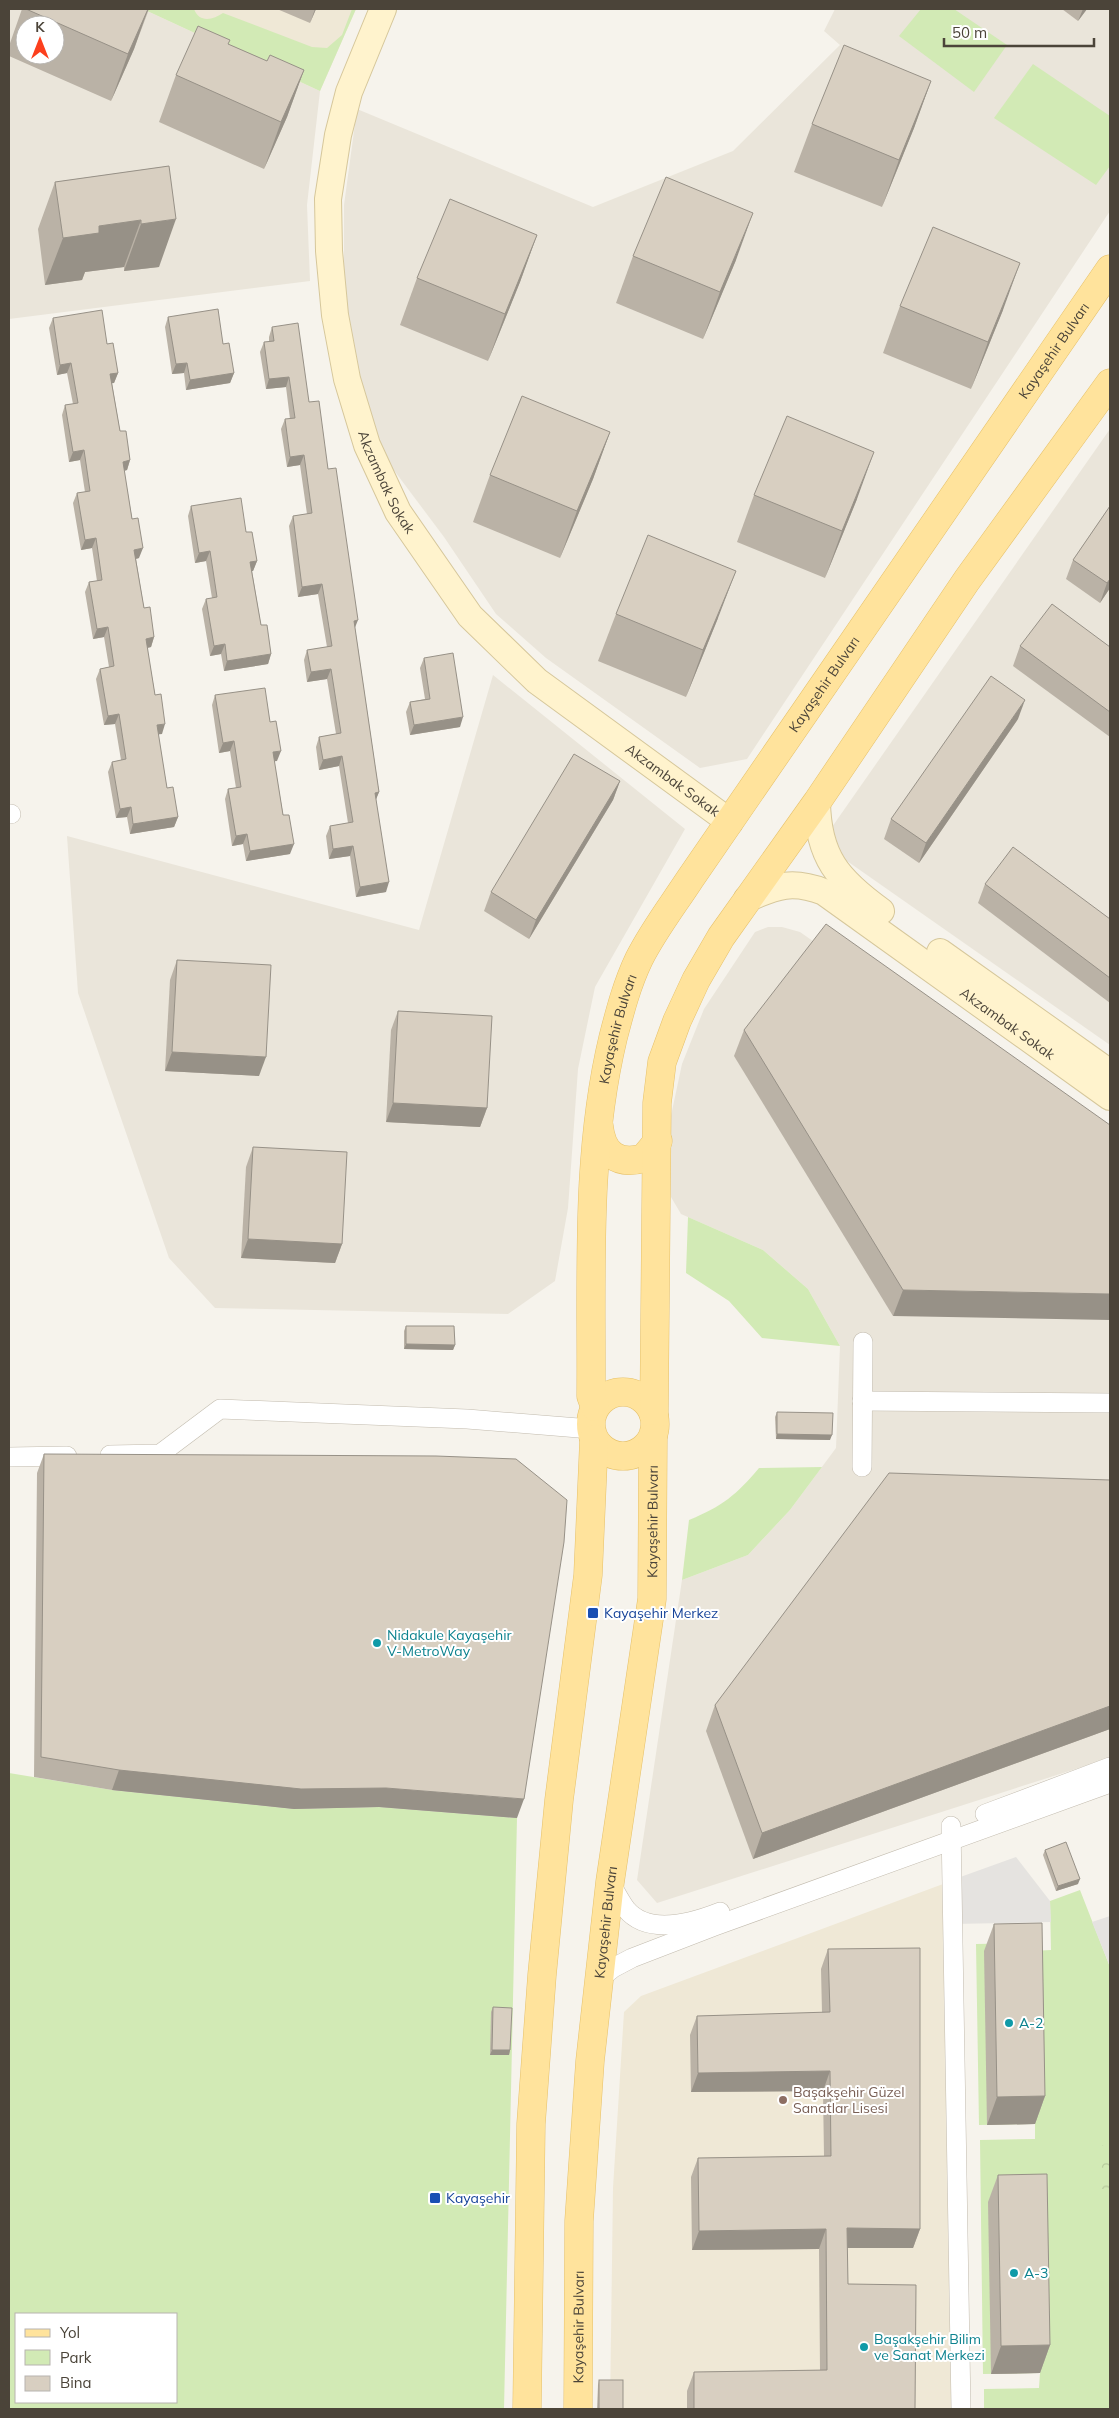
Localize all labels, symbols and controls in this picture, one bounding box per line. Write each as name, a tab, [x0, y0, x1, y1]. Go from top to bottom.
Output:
north arrow	[15, 15, 65, 65]
scale bar	[944, 15, 1094, 47]
text: K	[35, 18, 45, 36]
text: 50 m	[952, 23, 987, 42]
street label: Kayaşehir Bulvarı	[1014, 299, 1093, 402]
street label: Akzambak Sokak	[354, 429, 420, 538]
street label: Kayaşehir Bulvarı	[785, 633, 864, 736]
street label: Akzambak Sokak	[622, 740, 724, 821]
street label: Kayaşehir Bulvarı	[595, 971, 641, 1085]
street label: Akzambak Sokak	[956, 983, 1059, 1064]
street label: Kayaşehir Bulvarı	[643, 1465, 662, 1578]
place label: Kayaşehir Merkez	[604, 1604, 718, 1622]
marker: Kayaşehir Merkez	[586, 1606, 600, 1620]
place label: Nidakule Kayaşehir V-MetroWay	[387, 1626, 512, 1660]
marker: Nidakule Kayaşehir V-MetroWay	[371, 1637, 383, 1649]
street label: Kayaşehir Bulvarı	[590, 1865, 621, 1979]
place label: A-2	[1019, 2014, 1043, 2032]
marker: A-2	[1003, 2017, 1015, 2029]
place label: Başakşehir Güzel Sanatlar Lisesi	[793, 2083, 905, 2117]
marker: Başakşehir Güzel Sanatlar Lisesi	[777, 2094, 789, 2106]
place label: Kayaşehir	[446, 2189, 511, 2207]
marker: Kayaşehir	[428, 2191, 442, 2205]
place label: A-3	[1024, 2264, 1048, 2282]
marker: A-3	[1008, 2267, 1020, 2279]
street label: Kayaşehir Bulvarı	[569, 2270, 588, 2384]
legend	[15, 2313, 178, 2403]
text: Yol	[59, 2323, 80, 2342]
place label: Başakşehir Bilim ve Sanat Merkezi	[874, 2330, 985, 2364]
marker: Başakşehir Bilim ve Sanat Merkezi	[858, 2341, 870, 2353]
text: Park	[60, 2348, 92, 2367]
text: Bina	[60, 2373, 92, 2392]

